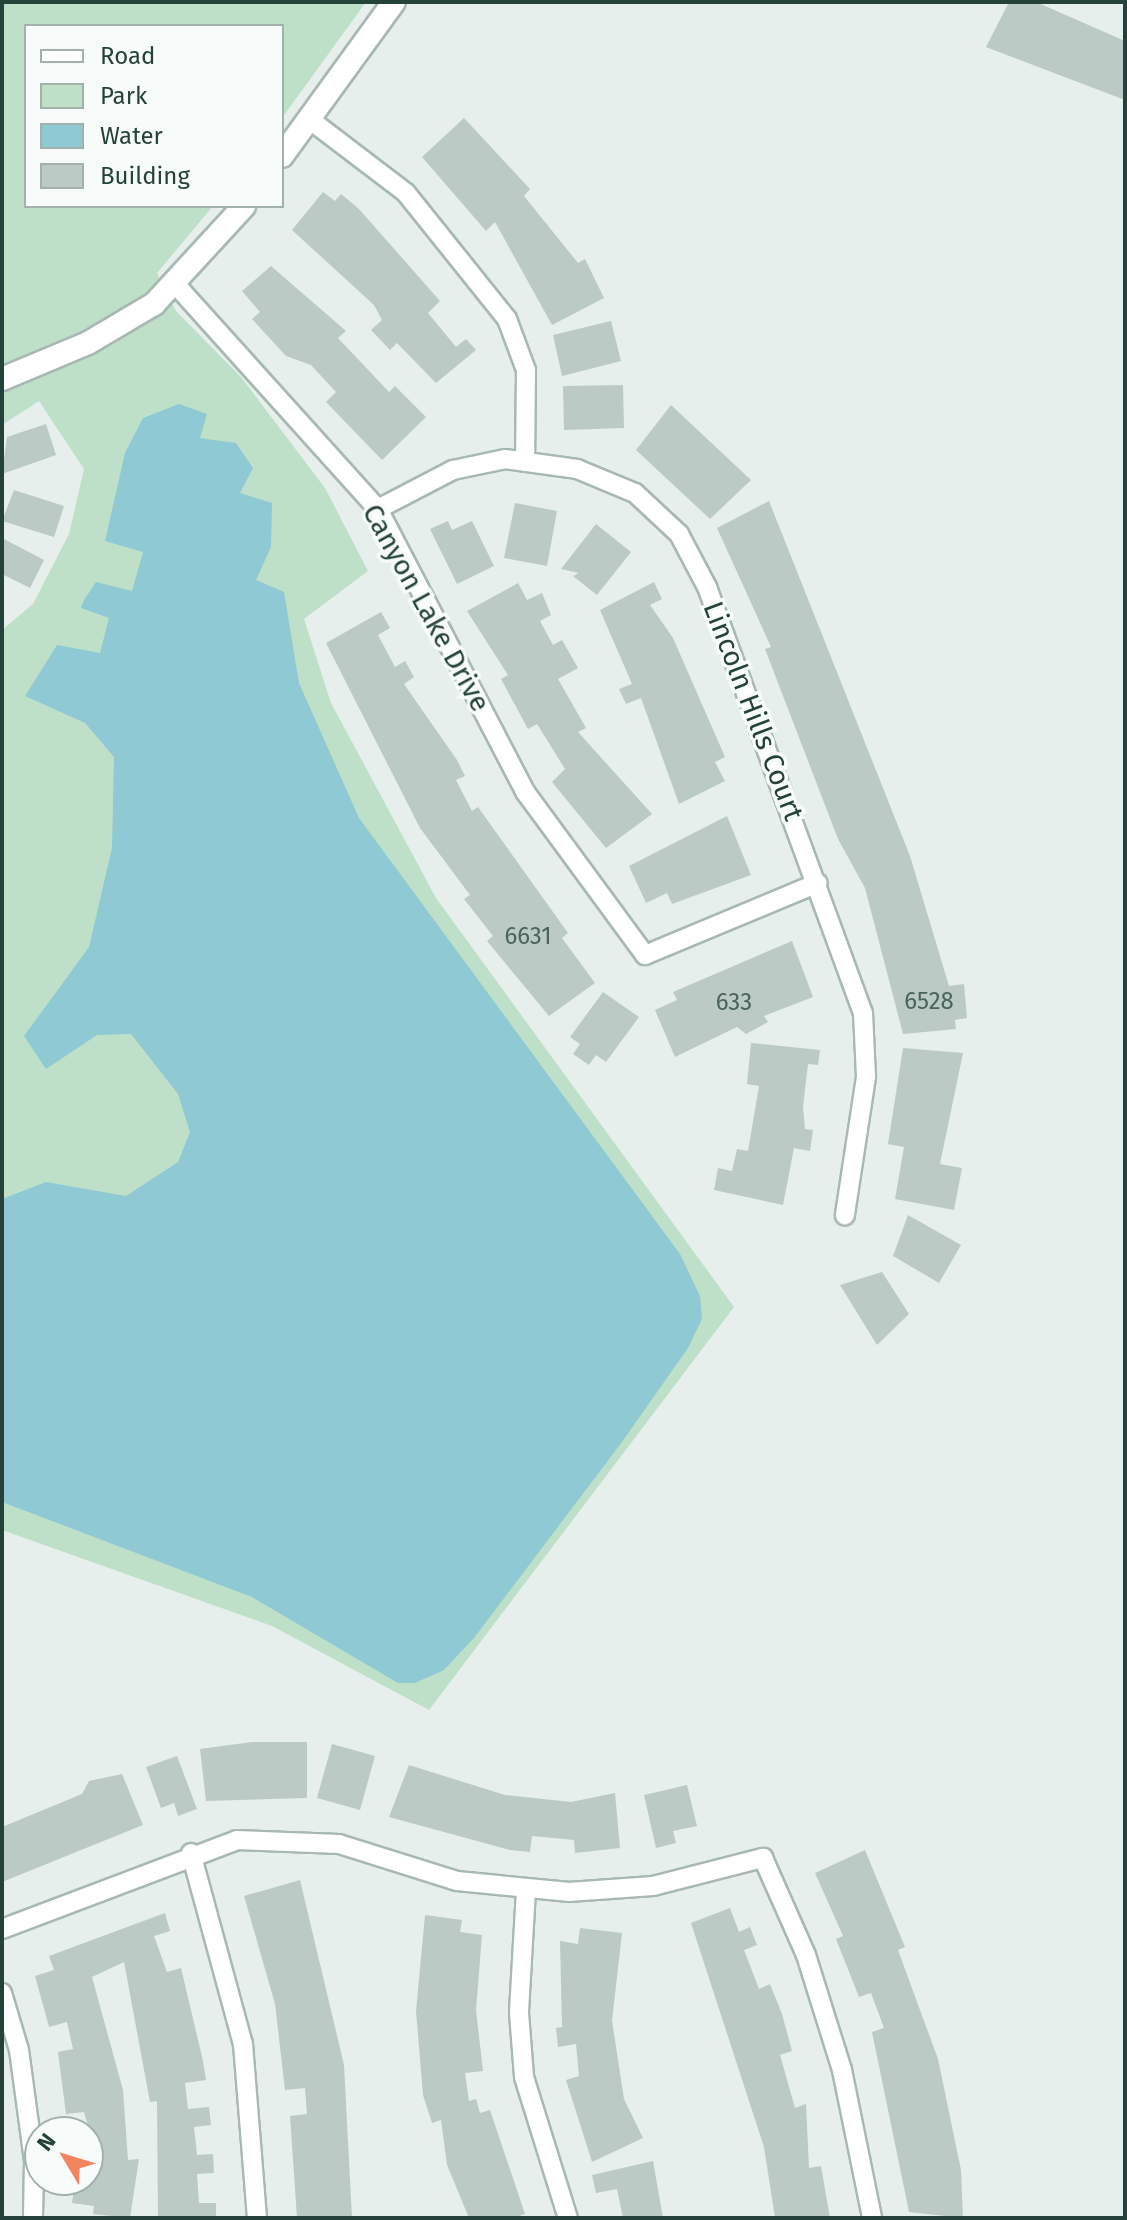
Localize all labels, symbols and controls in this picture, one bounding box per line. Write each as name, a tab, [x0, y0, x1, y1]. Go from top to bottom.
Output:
legend	[24, 24, 284, 208]
text: Road	[100, 42, 155, 70]
text: Park	[100, 82, 147, 110]
text: Water	[100, 122, 163, 150]
text: Building	[100, 162, 190, 190]
street label: Canyon Lake Drive	[355, 498, 497, 718]
street label: Lincoln Hills Court	[696, 597, 810, 825]
house number: 6631	[504, 923, 552, 951]
house number: 6528	[904, 988, 954, 1016]
house number: 633	[716, 989, 752, 1017]
north arrow	[24, 2116, 104, 2196]
text: N	[31, 2128, 61, 2156]

